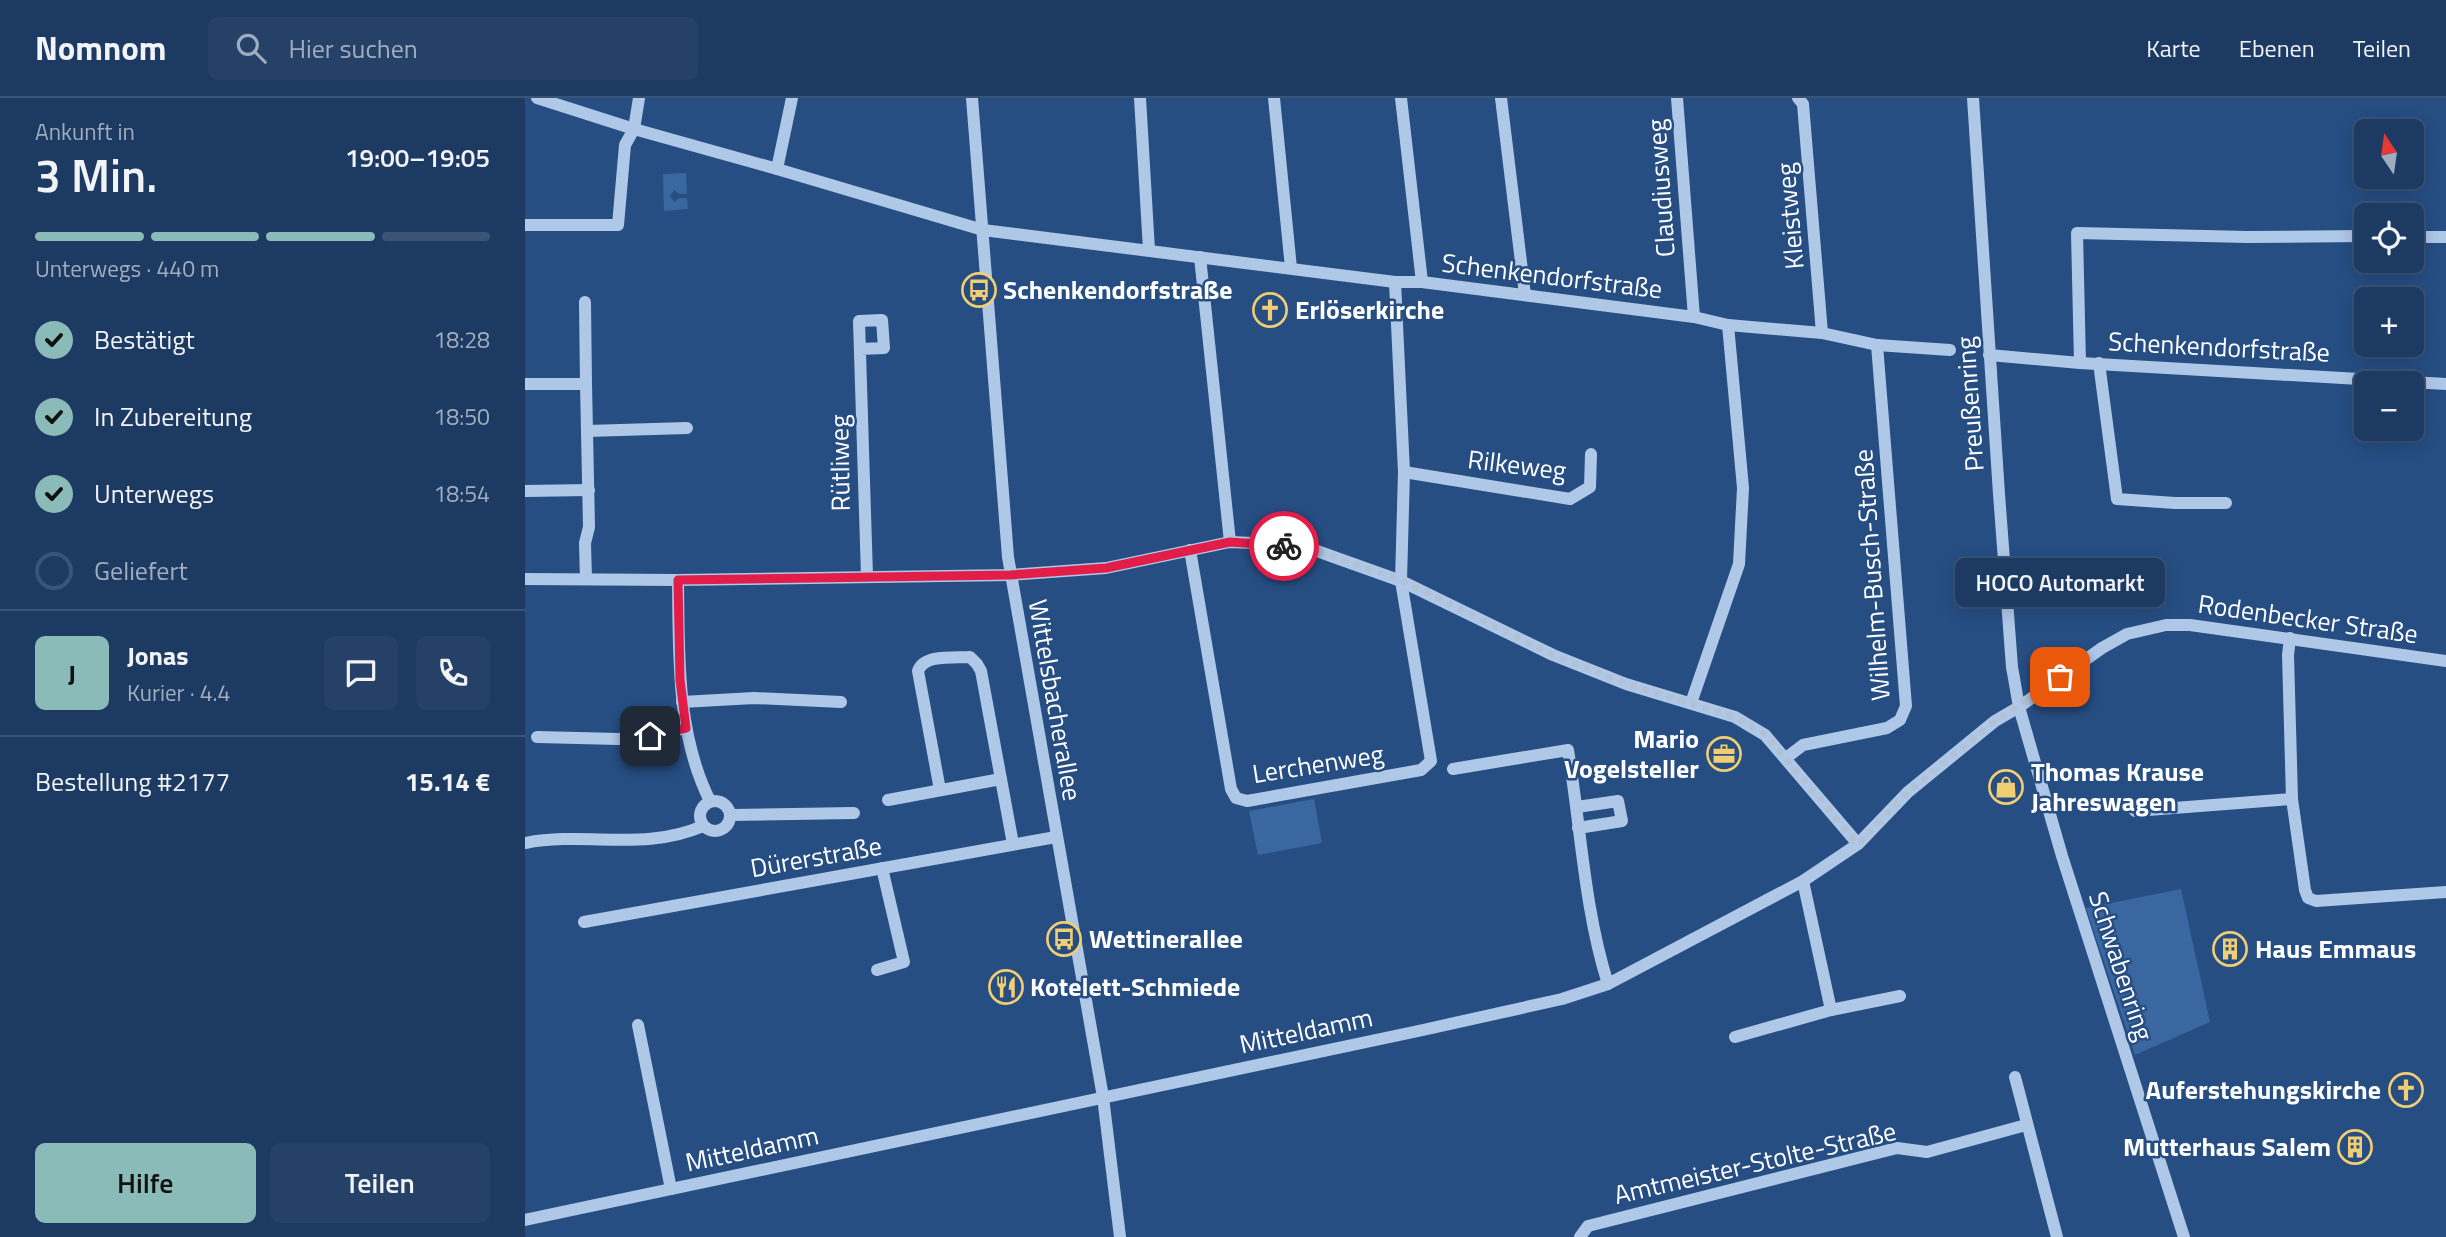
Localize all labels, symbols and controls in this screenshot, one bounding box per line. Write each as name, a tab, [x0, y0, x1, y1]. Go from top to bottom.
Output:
search box	[208, 17, 698, 80]
text: Nomnom	[35, 23, 166, 73]
icon: search	[232, 29, 270, 67]
text: Hier suchen	[288, 29, 418, 68]
text: Karte	[2146, 30, 2201, 66]
text: Ebenen	[2239, 30, 2315, 66]
text: Teilen	[2353, 30, 2411, 66]
text: Ankunft in	[35, 114, 135, 149]
street label: Claudiusweg	[1636, 118, 1685, 258]
north arrow	[2354, 119, 2424, 189]
map controls	[2354, 119, 2424, 441]
text: 19:00–19:05	[345, 138, 490, 177]
text: 3 Min.	[35, 140, 157, 210]
street label: Kleistweg	[1765, 161, 1814, 271]
button: locate	[2354, 203, 2424, 273]
street label: Schenkendorfstraße	[1439, 243, 1665, 308]
text: Unterwegs · 440 m	[35, 251, 219, 286]
place label: Schenkendorfstraße	[1003, 270, 1232, 309]
bus stop icon: Schenkendorfstraße	[960, 271, 998, 309]
button: +	[2354, 287, 2424, 357]
place label: Erlöserkirche	[1295, 290, 1444, 329]
church icon: Erlöserkirche	[1251, 291, 1289, 329]
text: Bestätigt	[94, 320, 195, 359]
icon: check	[35, 321, 73, 359]
street label: Schenkendorfstraße	[2107, 321, 2331, 372]
text: 18:28	[433, 322, 490, 357]
street label: Preußenring	[1945, 335, 1994, 473]
button: −	[2354, 371, 2424, 441]
text: In Zubereitung	[94, 397, 252, 436]
icon: check	[35, 398, 73, 436]
text: 18:50	[433, 399, 490, 434]
street label: Rütliweg	[819, 414, 860, 512]
street label: Rilkeweg	[1466, 439, 1569, 490]
street label: Wilhelm-Busch-Straße	[1843, 448, 1900, 702]
text: Unterwegs	[94, 474, 214, 513]
icon: check	[35, 475, 73, 513]
text: 18:54	[433, 476, 490, 511]
courier	[1249, 511, 1319, 581]
icon: bike	[1265, 527, 1303, 565]
text: Geliefert	[94, 551, 188, 590]
callout: HOCO Automarkt	[1955, 558, 2165, 607]
text: HOCO Automarkt	[1976, 565, 2144, 600]
street label: Rodenbecker Straße	[2196, 584, 2420, 653]
street label: Wittelsbacherallee	[1019, 596, 1092, 804]
text: Jonas	[127, 636, 189, 675]
button: chat	[324, 636, 398, 710]
button: phone	[416, 636, 490, 710]
pin	[2030, 647, 2090, 707]
text: J	[68, 654, 76, 693]
icon: bag	[2041, 658, 2079, 696]
text: Kurier · 4.4	[127, 675, 230, 710]
pin	[620, 706, 680, 766]
icon: home	[631, 717, 669, 755]
place label: Mario Vogelsteller	[1564, 719, 1699, 788]
street label: Lerchenweg	[1249, 734, 1386, 793]
office icon: Mario Vogelsteller	[1705, 735, 1743, 773]
place label: Thomas Krause Jahreswagen	[2031, 752, 2204, 821]
text: Bestellung #2177	[35, 762, 230, 801]
text: 15.14 €	[405, 762, 490, 801]
shop icon: Thomas Krause Jahreswagen	[1987, 768, 2025, 806]
street label: Dürerstraße	[747, 826, 885, 887]
street label: Schwabenring	[2079, 886, 2164, 1045]
place label: Wettinerallee	[1089, 919, 1243, 958]
bus stop icon: Wettinerallee	[1045, 920, 1083, 958]
place label: Haus Emmaus	[2255, 929, 2416, 968]
building icon: Haus Emmaus	[2211, 930, 2249, 968]
place label: Kotelett-Schmiede	[1030, 967, 1240, 1006]
restaurant icon: Kotelett-Schmiede	[987, 968, 1025, 1006]
street label: Mitteldamm	[1236, 997, 1376, 1064]
place label: Auferstehungskirche	[2146, 1070, 2381, 1109]
church icon: Auferstehungskirche	[2387, 1071, 2425, 1109]
street label: Amtmeister-Stolte-Straße	[1610, 1111, 1900, 1214]
street label: Mitteldamm	[682, 1115, 822, 1182]
place label: Mutterhaus Salem	[2123, 1127, 2331, 1166]
building icon: Mutterhaus Salem	[2336, 1128, 2374, 1166]
button: Hilfe	[35, 1143, 256, 1223]
button: Teilen	[270, 1143, 490, 1223]

